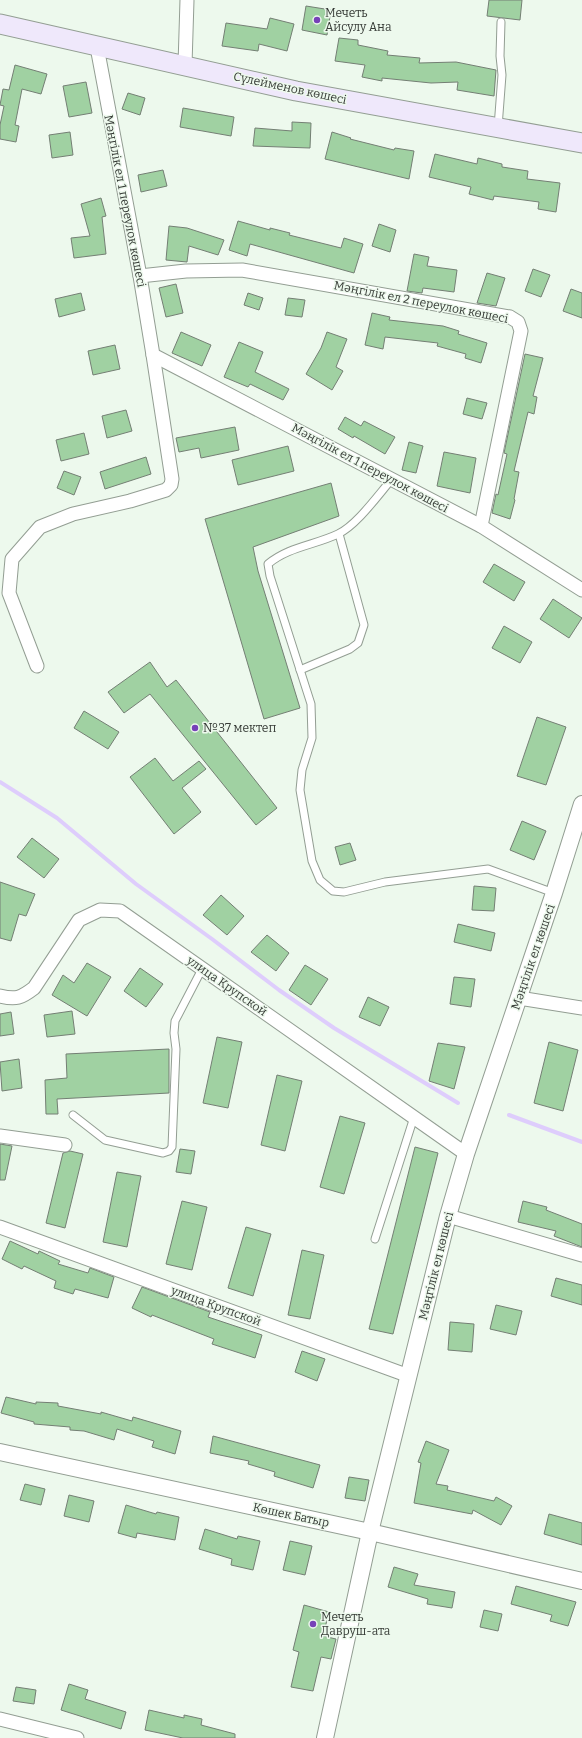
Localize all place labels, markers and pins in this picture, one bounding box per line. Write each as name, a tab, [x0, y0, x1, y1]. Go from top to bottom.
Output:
place label: Мечеть Айсулу Ана	[325, 6, 392, 34]
marker: Мечеть Айсулу Ана	[312, 15, 322, 25]
place label: №37 мектеп	[203, 721, 276, 735]
marker: №37 мектеп	[190, 723, 200, 733]
place label: Мечеть Давруш-ата	[321, 1610, 391, 1638]
marker: Мечеть Давруш-ата	[308, 1619, 318, 1629]

